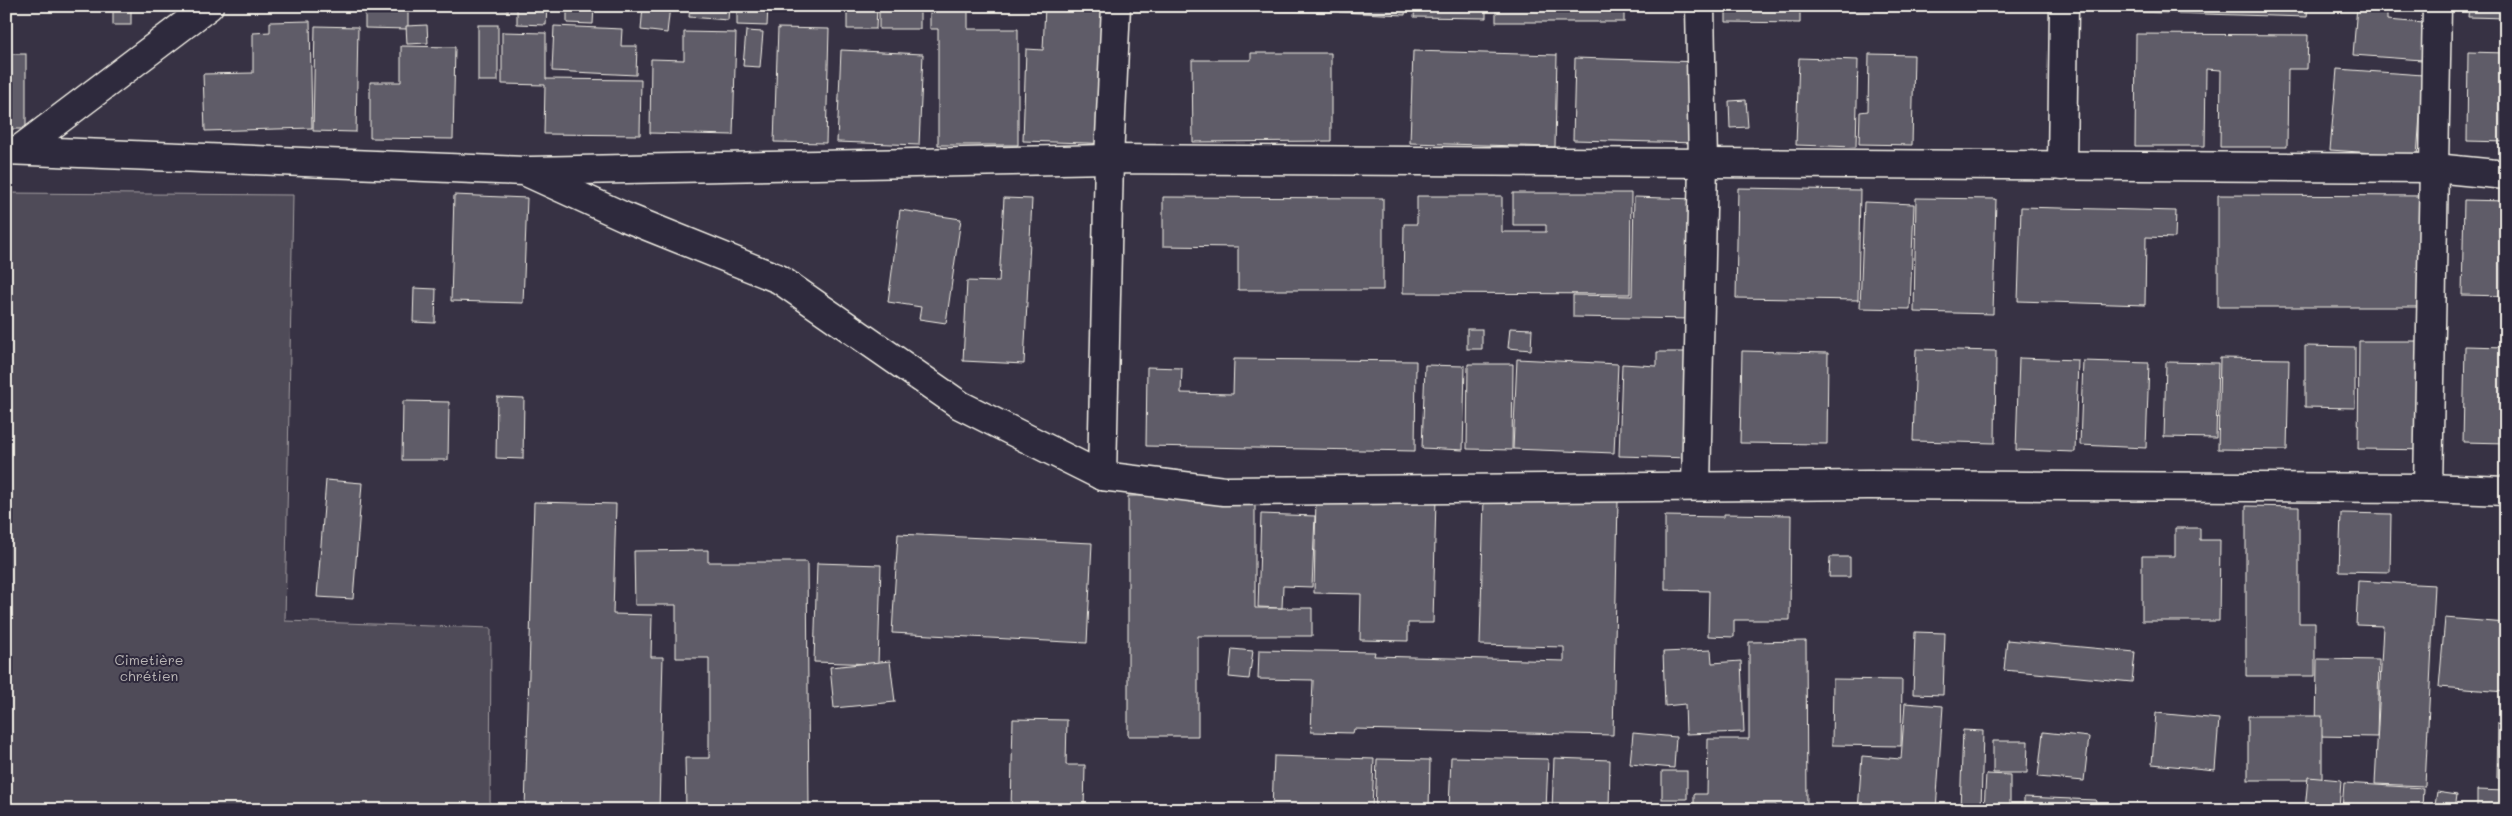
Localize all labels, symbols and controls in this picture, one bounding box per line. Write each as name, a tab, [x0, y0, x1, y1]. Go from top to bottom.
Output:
park label: Cimetière chrétien	[115, 650, 183, 685]

